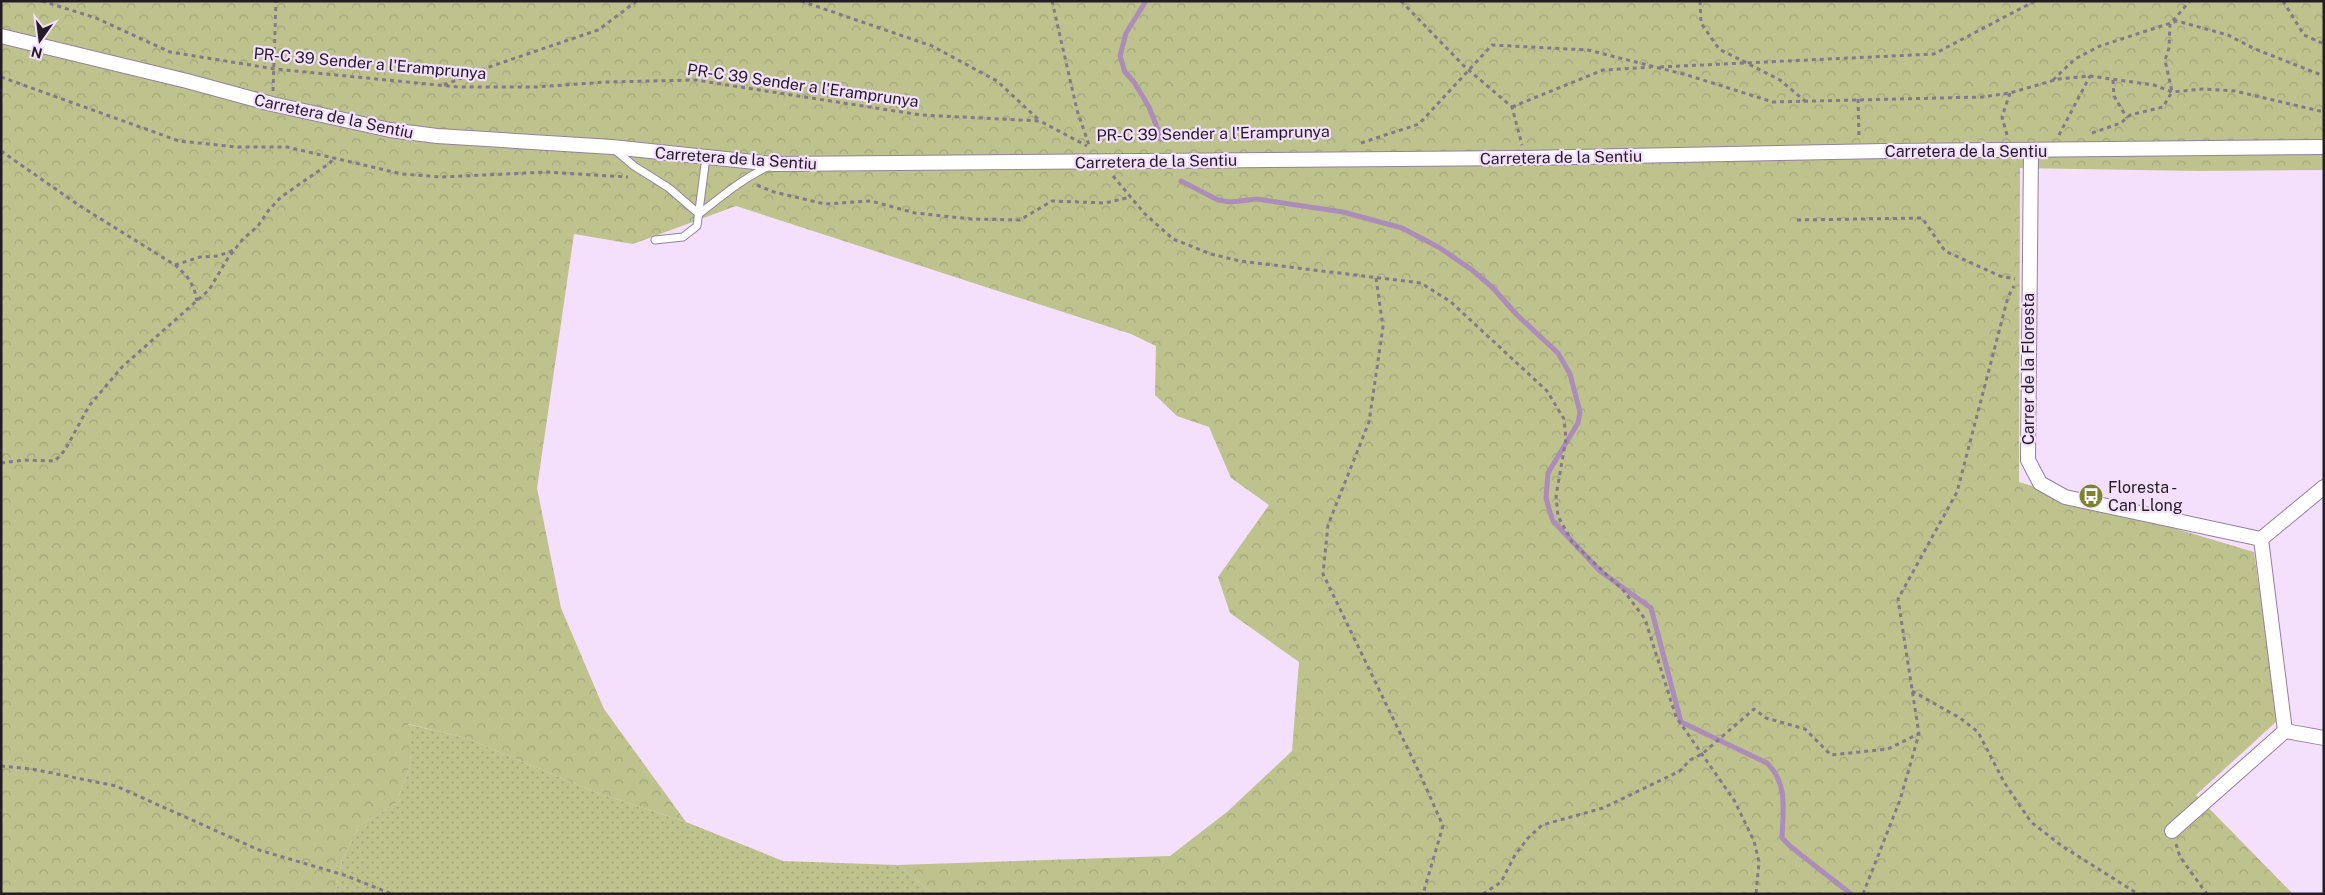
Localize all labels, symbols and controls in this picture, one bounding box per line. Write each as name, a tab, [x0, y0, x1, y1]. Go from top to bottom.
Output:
north arrow	[15, 15, 65, 65]
text: N	[30, 44, 44, 62]
street label: PR-C 39 Sender a l'Eramprunya	[253, 44, 487, 83]
street label: PR-C 39 Sender a l'Eramprunya	[686, 60, 920, 111]
street label: Carretera de la Sentiu	[252, 90, 415, 143]
street label: PR-C 39 Sender a l'Eramprunya	[1096, 122, 1330, 145]
street label: Carretera de la Sentiu	[1885, 142, 2047, 161]
street label: Carretera de la Sentiu	[654, 143, 818, 174]
street label: Carretera de la Sentiu	[1480, 147, 1642, 168]
street label: Carretera de la Sentiu	[1075, 151, 1237, 172]
street label: Carrer de la Floresta	[2019, 293, 2038, 445]
place label: Floresta - Can Llong	[2108, 478, 2183, 515]
bus stop icon: Floresta - Can Llong	[2078, 483, 2104, 509]

